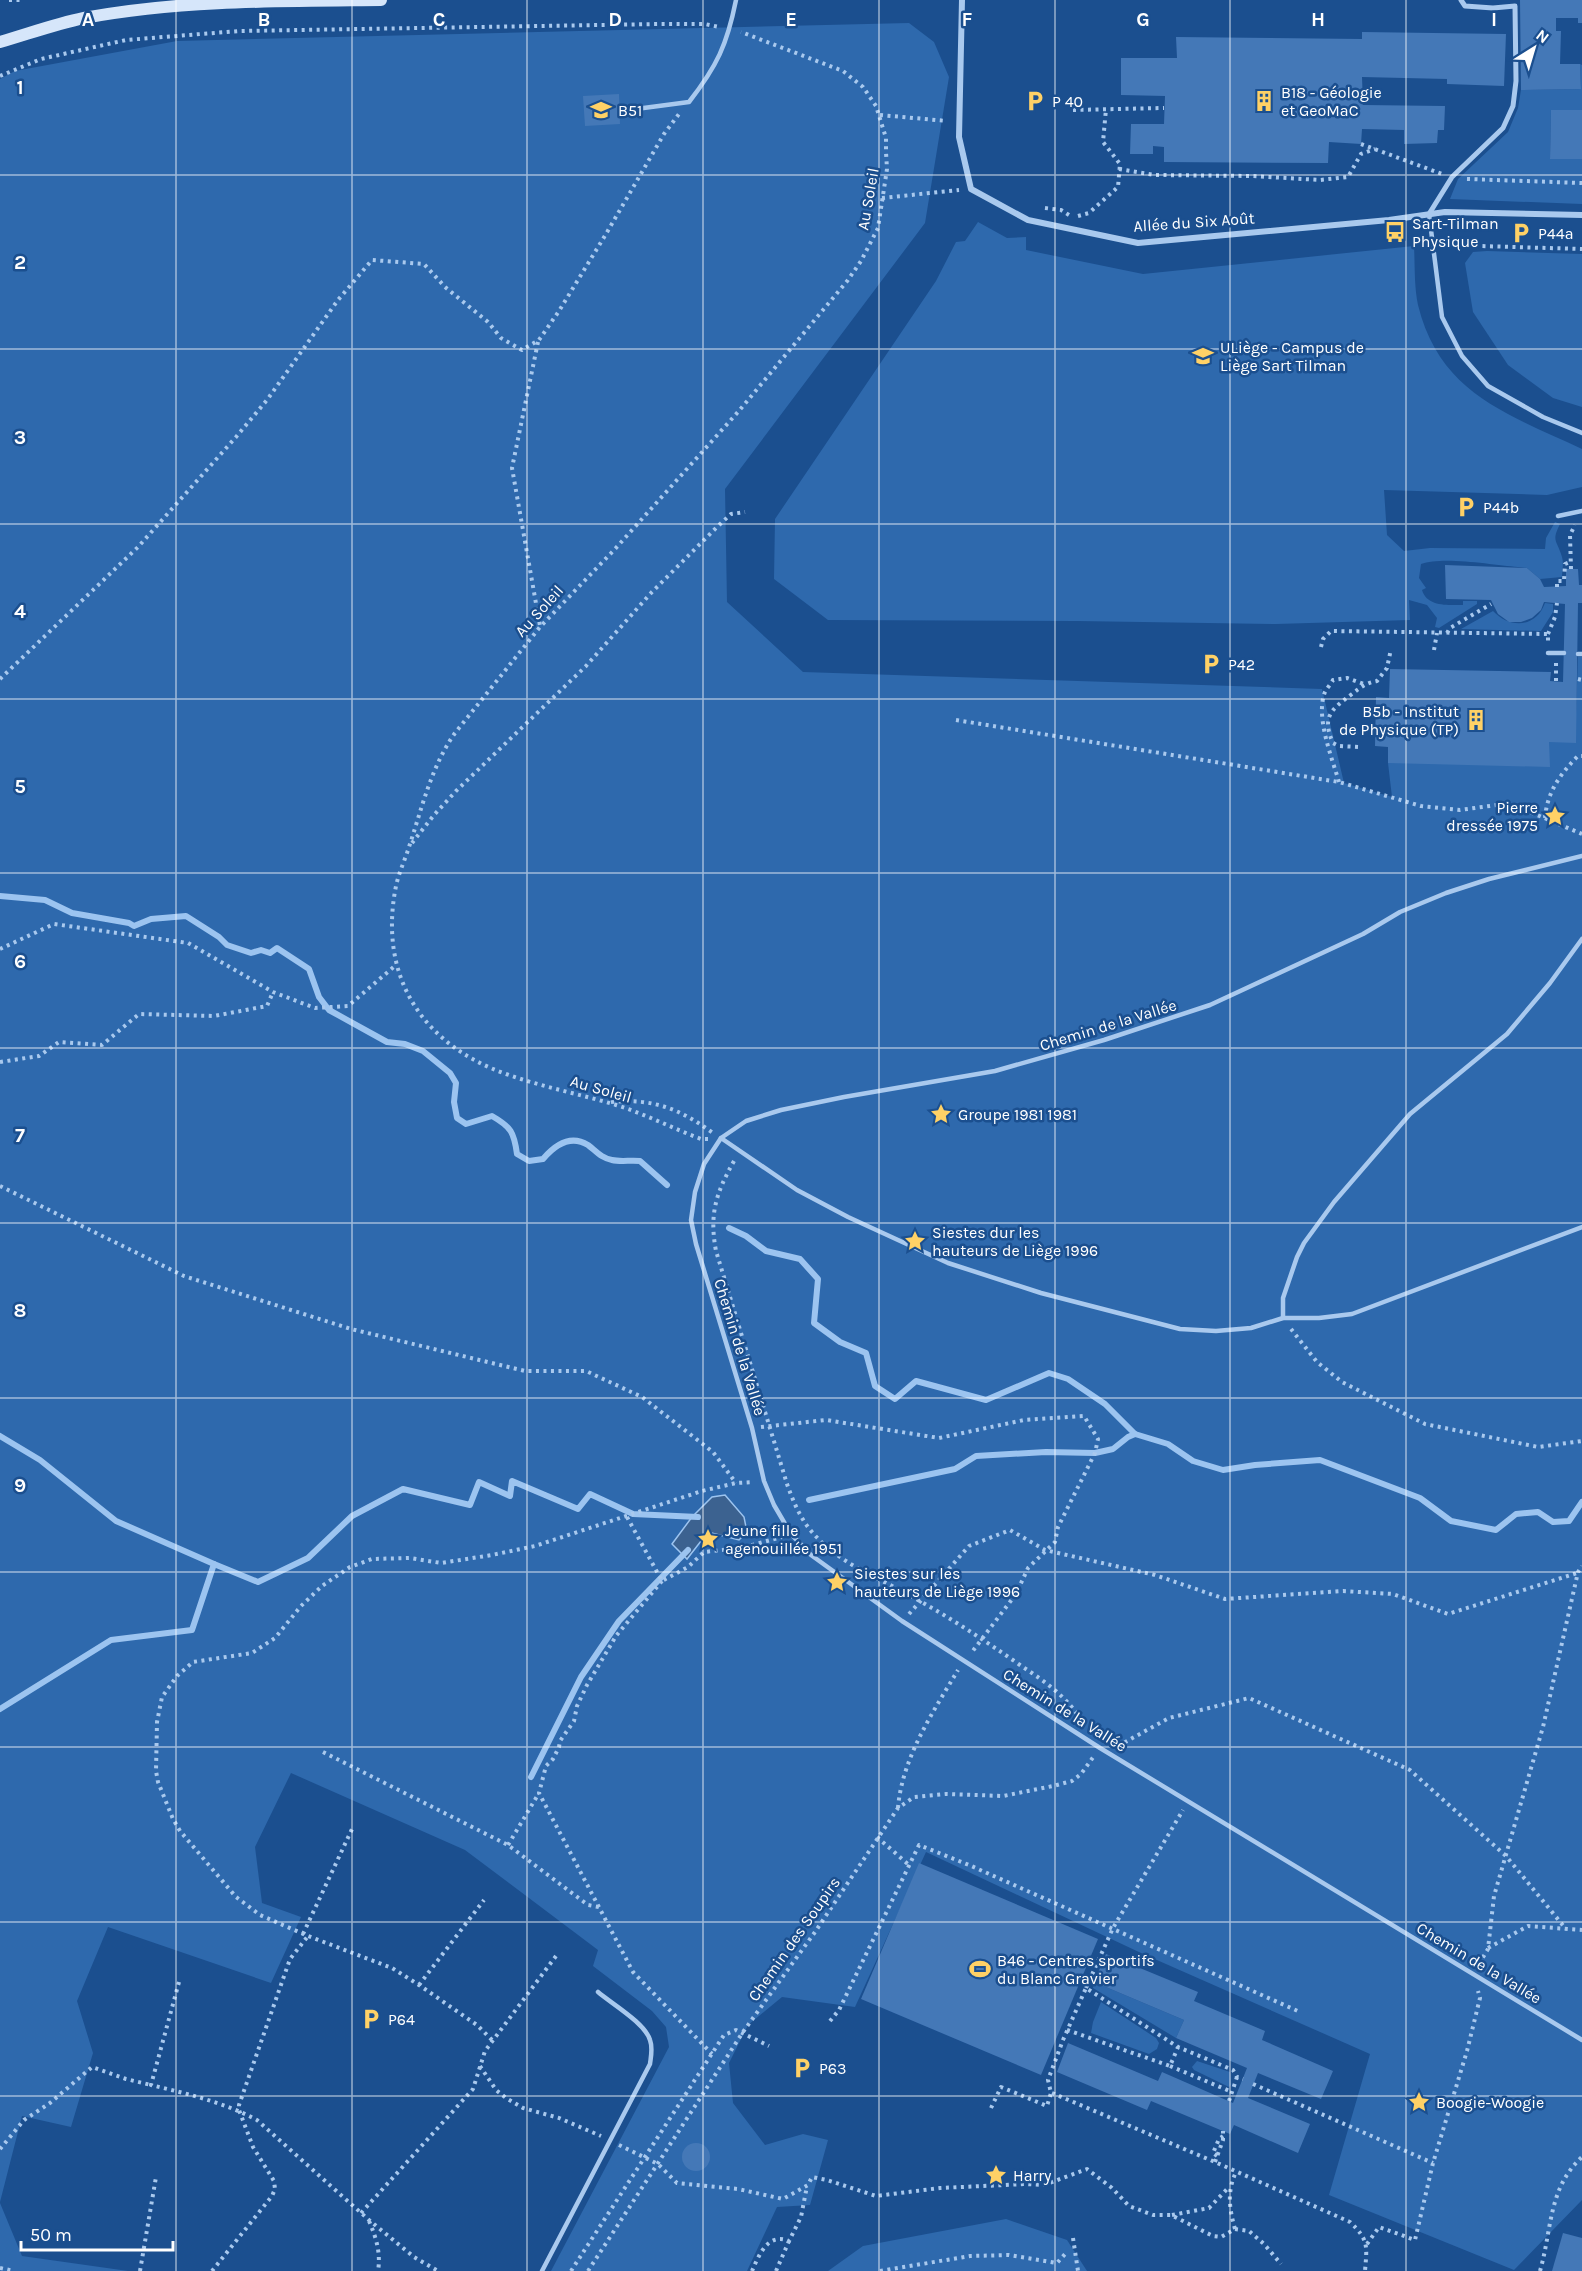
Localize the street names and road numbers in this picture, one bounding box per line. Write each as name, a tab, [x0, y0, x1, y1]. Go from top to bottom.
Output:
street label: Au Soleil	[853, 166, 883, 232]
street label: Allée du Six Août	[1133, 208, 1255, 236]
street label: Au Soleil	[511, 581, 567, 641]
street label: Chemin de la Vallée	[1037, 995, 1179, 1055]
street label: Au Soleil	[568, 1071, 634, 1107]
street label: Chemin de la Vallée	[710, 1276, 770, 1418]
street label: Chemin de la Vallée	[1000, 1664, 1130, 1756]
street label: Chemin des Soupirs	[744, 1873, 844, 2005]
street label: Chemin de la Vallée	[1413, 1918, 1545, 2008]

